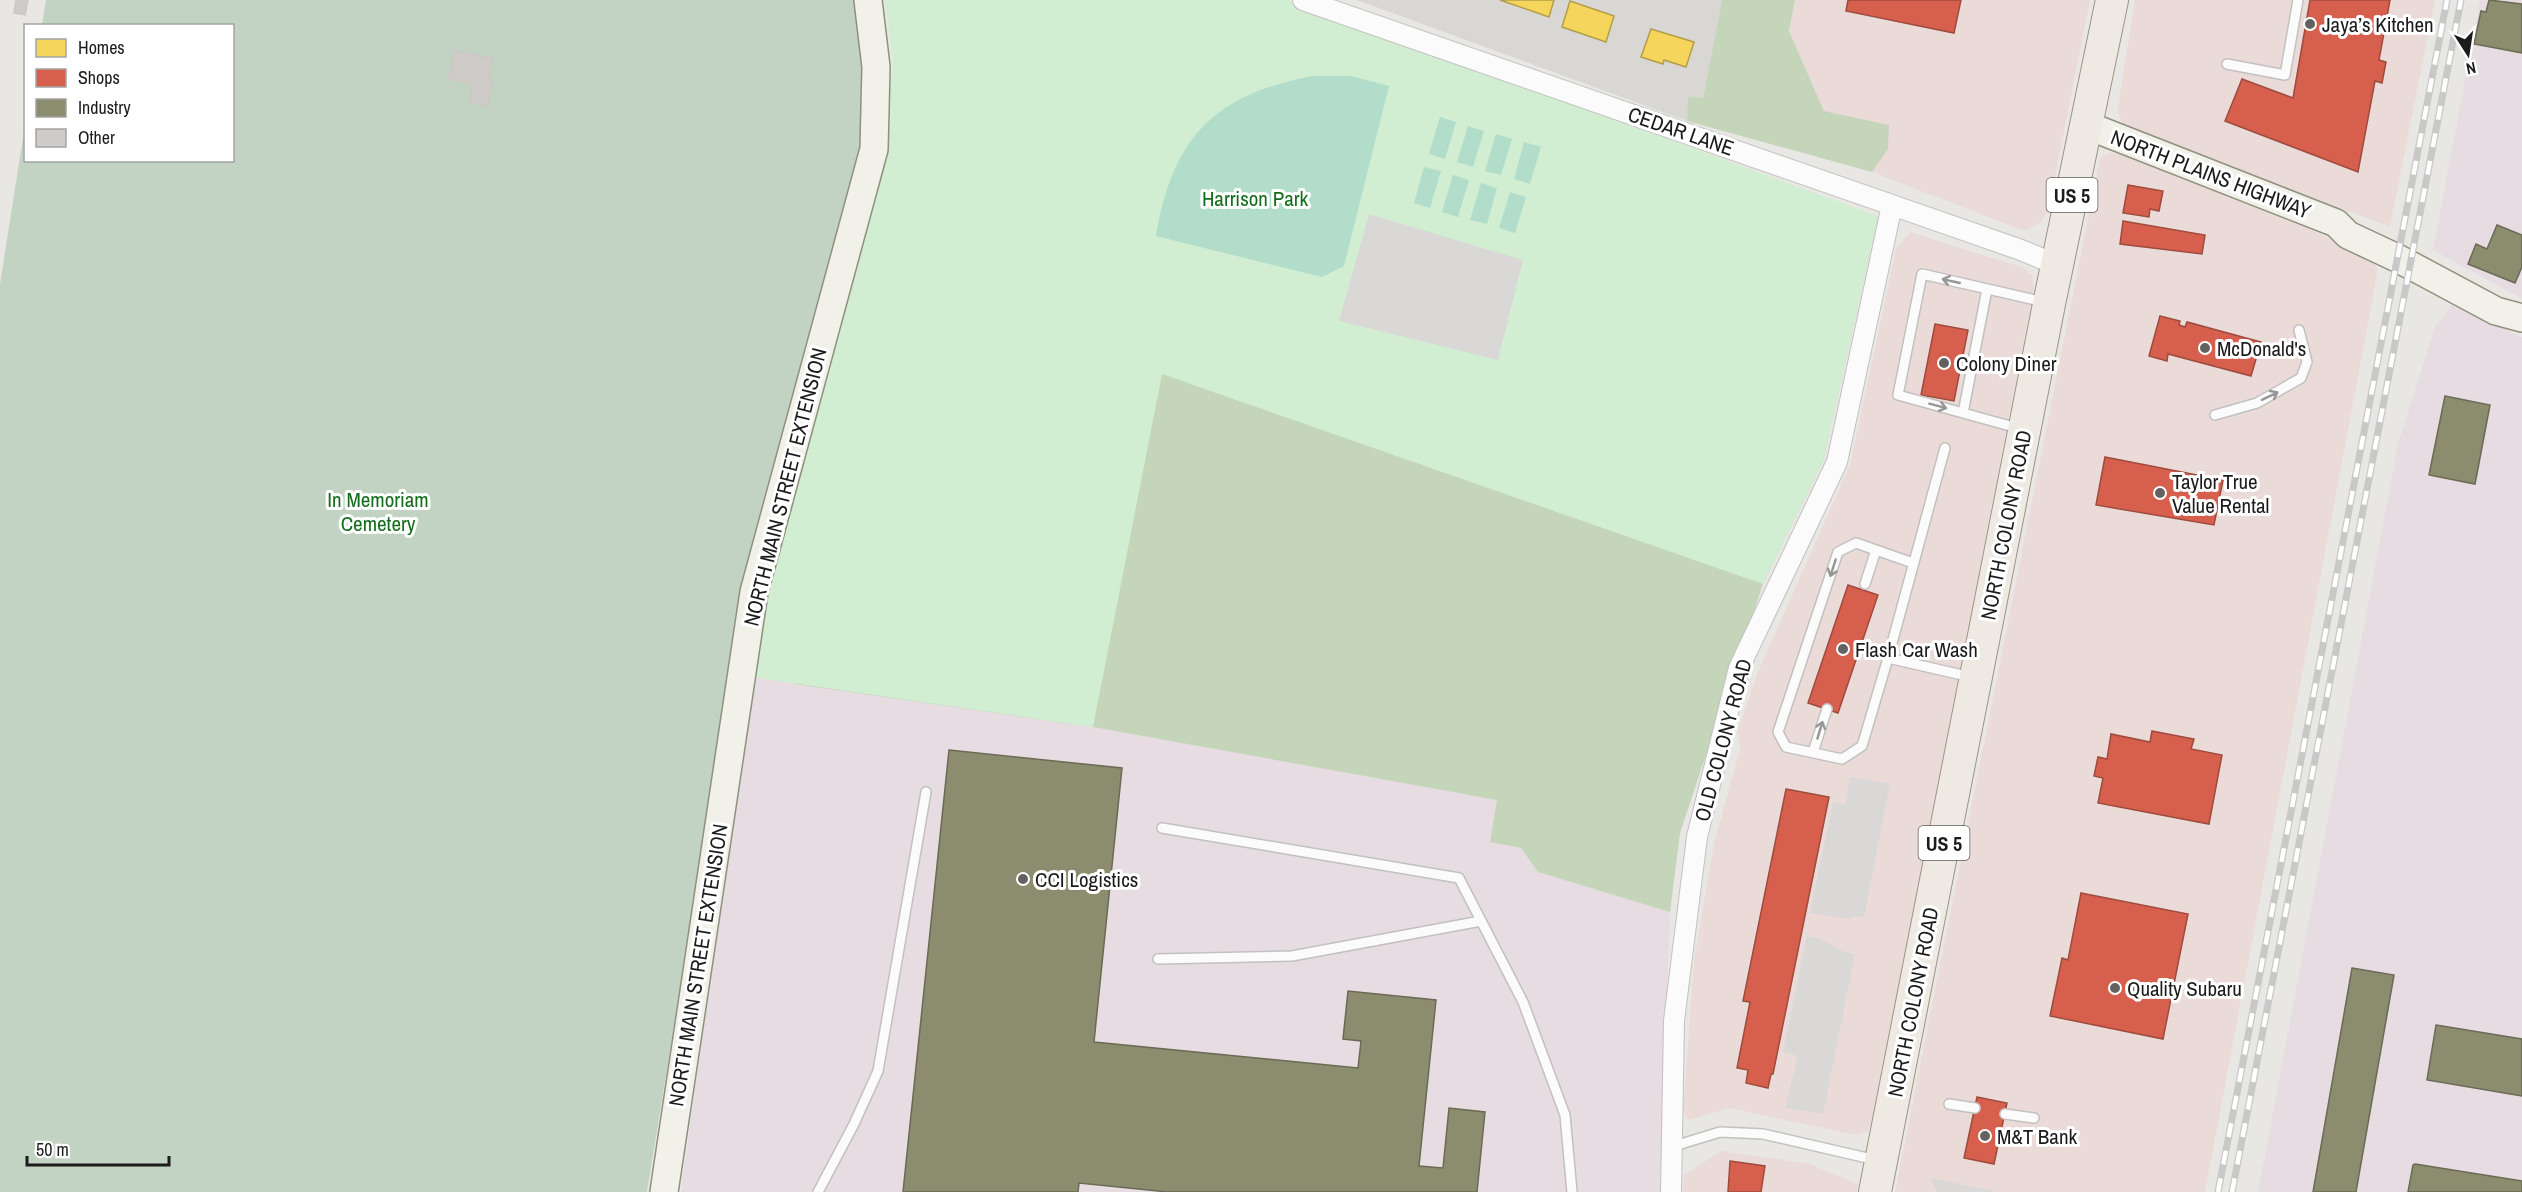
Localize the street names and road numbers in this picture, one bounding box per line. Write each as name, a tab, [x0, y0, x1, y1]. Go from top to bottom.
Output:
street label: CEDAR LANE	[1624, 99, 1738, 163]
street label: NORTH PLAINS HIGHWAY	[2107, 122, 2316, 226]
road number: US 5	[2046, 178, 2098, 212]
street label: NORTH MAIN STREET EXTENSION	[736, 345, 834, 629]
street label: NORTH COLONY ROAD	[1973, 428, 2039, 622]
street label: OLD COLONY ROAD	[1687, 656, 1759, 824]
street label: NORTH MAIN STREET EXTENSION	[661, 822, 735, 1108]
road number: US 5	[1918, 826, 1970, 860]
street label: NORTH COLONY ROAD	[1880, 905, 1946, 1099]

